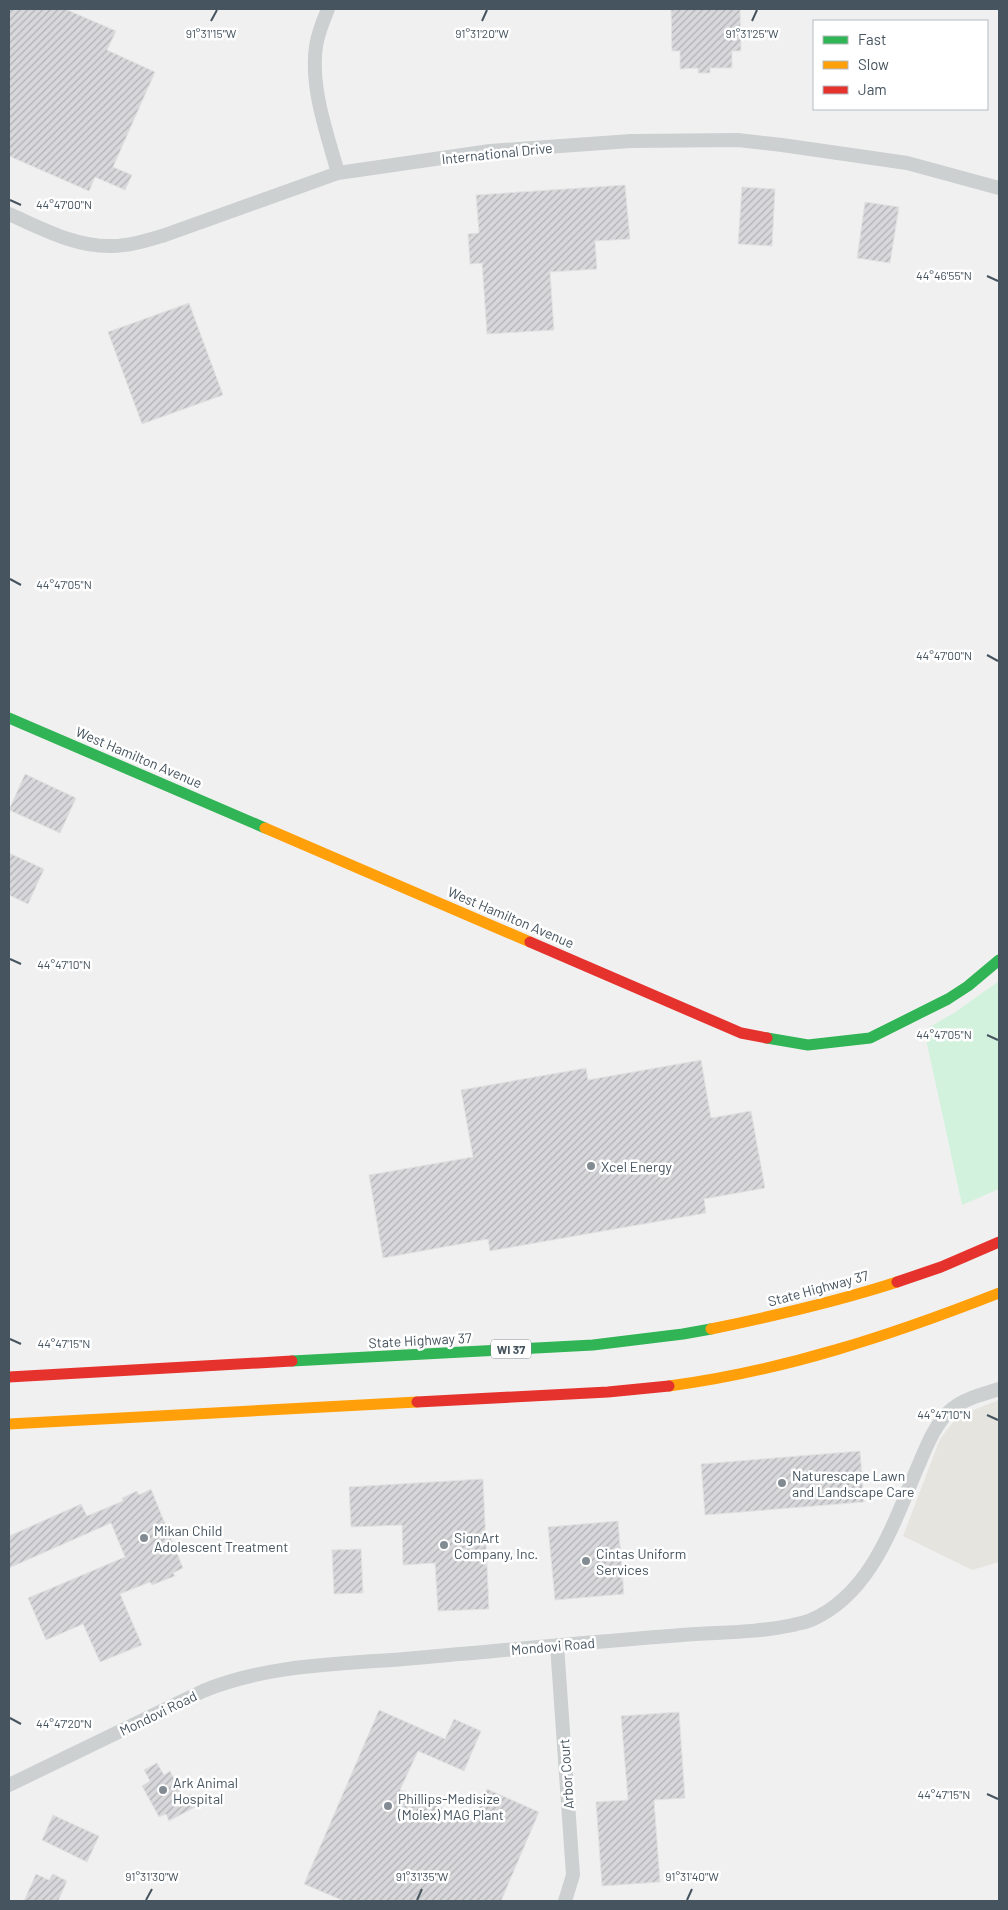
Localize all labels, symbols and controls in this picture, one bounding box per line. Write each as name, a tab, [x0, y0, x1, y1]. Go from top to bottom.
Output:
legend	[813, 20, 988, 110]
text: 91°31'15"W	[186, 26, 237, 40]
text: 91°31'20"W	[455, 26, 509, 40]
text: 91°31'25"W	[726, 26, 779, 40]
text: Fast	[858, 30, 886, 48]
text: Slow	[858, 55, 889, 73]
text: Jam	[858, 80, 887, 98]
street label: International Drive	[441, 139, 553, 167]
text: 44°47'00"N	[36, 197, 92, 211]
text: 44°46'55"N	[916, 268, 972, 282]
text: 44°47'05"N	[36, 577, 92, 591]
text: 44°47'00"N	[916, 648, 972, 662]
street label: West Hamilton Avenue	[73, 723, 205, 791]
street label: West Hamilton Avenue	[445, 883, 577, 951]
text: 44°47'10"N	[37, 957, 91, 971]
text: 44°47'05"N	[916, 1027, 972, 1041]
place label: Xcel Energy	[601, 1158, 672, 1175]
marker: Xcel Energy	[585, 1160, 597, 1172]
street label: State Highway 37	[766, 1266, 870, 1310]
street label: State Highway 37	[368, 1329, 472, 1351]
text: 44°47'15"N	[38, 1336, 90, 1350]
road number: WI 37	[491, 1340, 531, 1358]
text: 44°47'10"N	[917, 1407, 971, 1421]
place label: Naturescape Lawn and Landscape Care	[792, 1467, 914, 1500]
marker: Naturescape Lawn and Landscape Care	[776, 1477, 788, 1489]
place label: Mikan Child Adolescent Treatment	[154, 1522, 288, 1555]
place label: SignArt Company, Inc.	[454, 1529, 538, 1562]
marker: Mikan Child Adolescent Treatment	[138, 1532, 150, 1544]
marker: SignArt Company, Inc.	[438, 1539, 450, 1551]
place label: Cintas Uniform Services	[596, 1545, 686, 1578]
marker: Cintas Uniform Services	[580, 1555, 592, 1567]
street label: Mondovi Road	[510, 1634, 596, 1658]
street label: Mondovi Road	[116, 1687, 200, 1739]
text: 44°47'20"N	[36, 1716, 92, 1730]
street label: Arbor Court	[555, 1738, 577, 1810]
place label: Ark Animal Hospital	[173, 1774, 238, 1807]
marker: Ark Animal Hospital	[157, 1784, 169, 1796]
text: 44°47'15"N	[918, 1787, 970, 1801]
place label: Phillips-Medisize (Molex) MAG Plant	[397, 1790, 504, 1823]
marker: Phillips-Medisize (Molex) MAG Plant	[382, 1800, 394, 1812]
text: 91°31'30"W	[125, 1869, 179, 1883]
text: 91°31'35"W	[396, 1869, 449, 1883]
text: 91°31'40"W	[665, 1869, 719, 1883]

